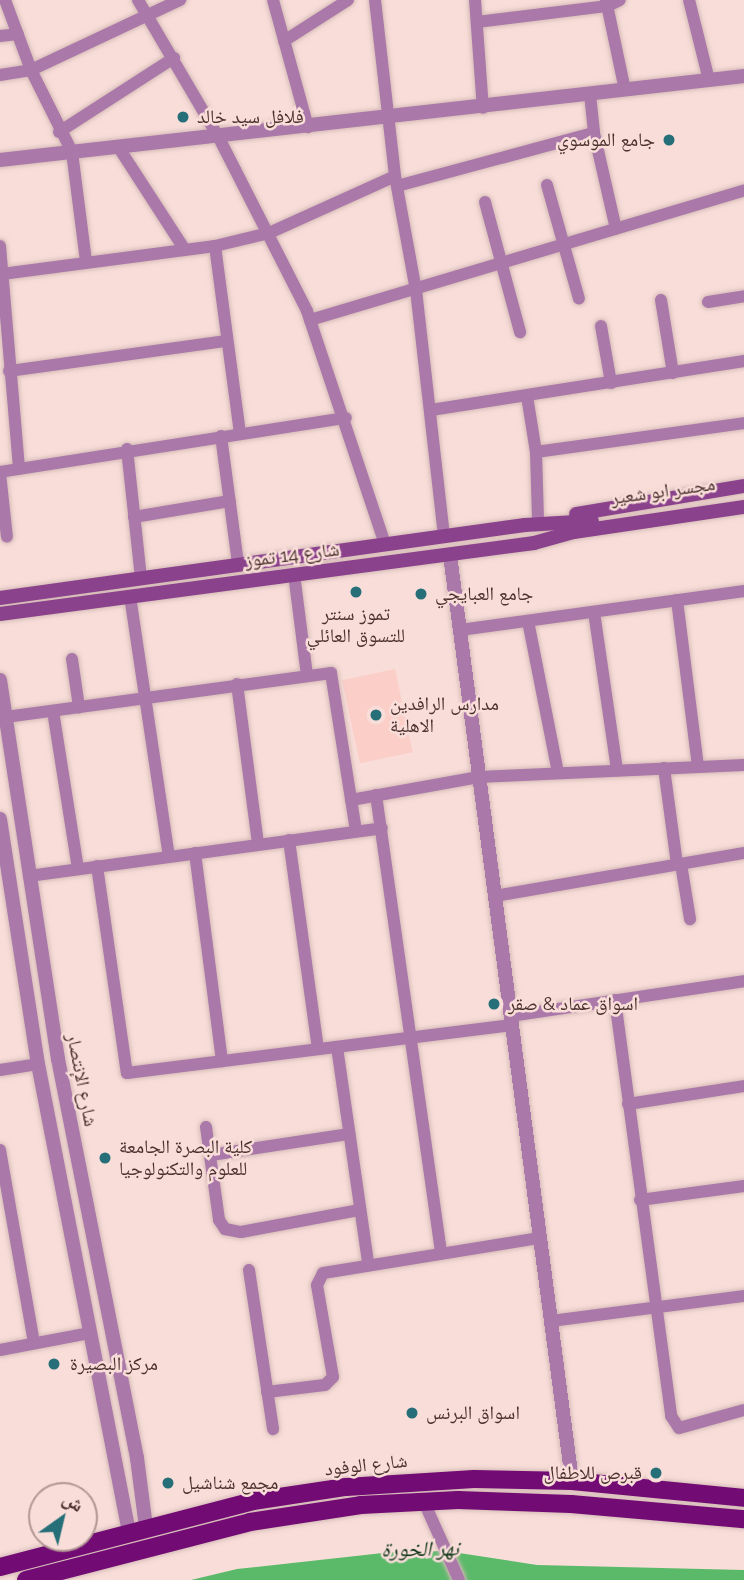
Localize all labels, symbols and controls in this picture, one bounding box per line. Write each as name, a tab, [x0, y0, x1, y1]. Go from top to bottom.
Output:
place label: فلافل سيد خالد	[197, 106, 304, 128]
marker: فلافل سيد خالد	[175, 109, 191, 125]
place label: جامع الموسوي	[557, 129, 655, 151]
marker: جامع الموسوي	[661, 132, 677, 148]
street label: مجسر ابو شعير	[610, 472, 716, 510]
street label: شارع 14 تموز	[244, 538, 340, 572]
place label: جامع العبايجي	[435, 583, 533, 605]
marker: تموز سنتر للتسوق العائلي	[348, 584, 364, 600]
marker: جامع العبايجي	[413, 586, 429, 602]
place label: تموز سنتر للتسوق العائلي	[307, 603, 405, 647]
place label: مدارس الرافدين اﻻهلية	[390, 693, 499, 737]
marker: مدارس الرافدين اﻻهلية	[368, 707, 384, 723]
place label: اسواق عماد & صقر	[508, 993, 638, 1015]
marker: اسواق عماد & صقر	[486, 996, 502, 1012]
street label: شارع الإنتصار	[62, 1032, 102, 1128]
place label: كلية البصرة الجامعة للعلوم والتكنولوجيا	[119, 1136, 252, 1180]
marker: كلية البصرة الجامعة للعلوم والتكنولوجيا	[97, 1150, 113, 1166]
place label: مركز البصيرة	[70, 1353, 158, 1375]
marker: مركز البصيرة	[44, 1354, 64, 1374]
place label: اسواق البرنس	[426, 1402, 520, 1424]
marker: اسواق البرنس	[404, 1405, 420, 1421]
street label: شارع الوفود	[323, 1449, 409, 1481]
place label: قبرص للاطفال	[544, 1462, 642, 1484]
marker: قبرص للاطفال	[648, 1465, 664, 1481]
place label: مجمع شناشيل	[182, 1472, 279, 1494]
marker: مجمع شناشيل	[160, 1475, 176, 1491]
north arrow	[28, 1482, 98, 1552]
text: ش	[59, 1486, 88, 1516]
water label: نهر الخورة	[381, 1536, 459, 1562]

